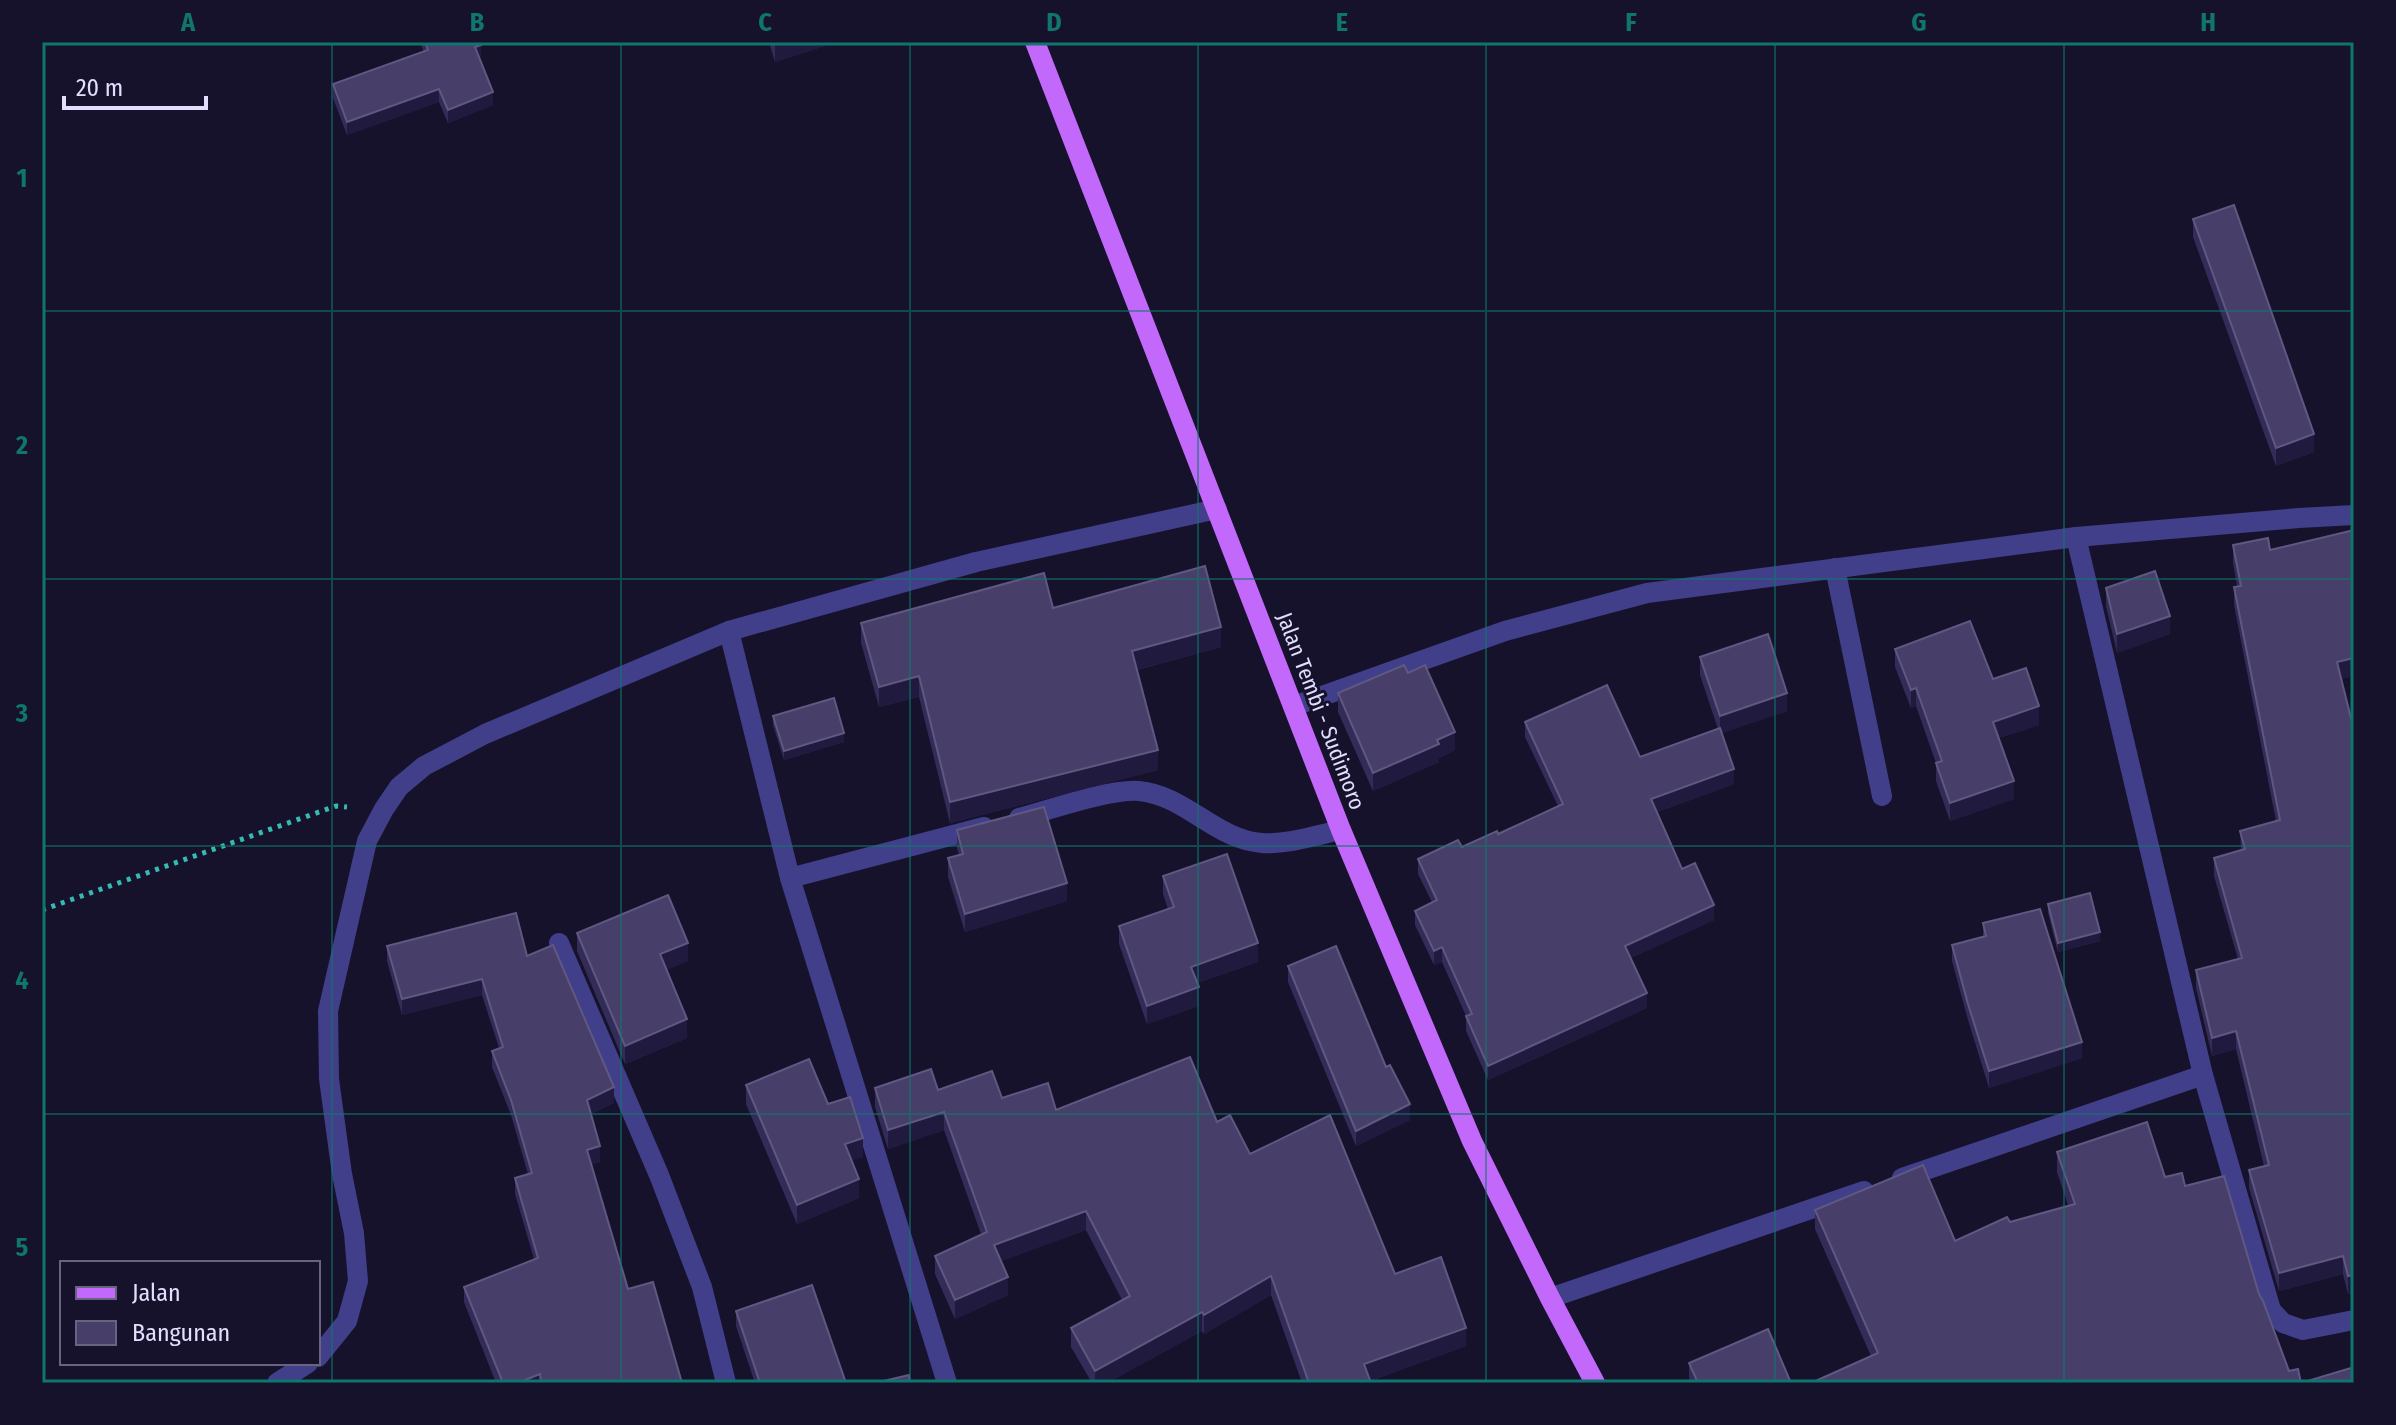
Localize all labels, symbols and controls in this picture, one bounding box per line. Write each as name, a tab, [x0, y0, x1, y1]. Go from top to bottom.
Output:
text: A	[180, 7, 196, 38]
text: B	[470, 7, 485, 38]
text: C	[758, 7, 772, 38]
text: D	[1046, 7, 1062, 38]
text: E	[1336, 7, 1348, 38]
text: F	[1625, 7, 1637, 38]
text: G	[1911, 7, 1927, 38]
text: H	[2200, 7, 2216, 38]
scale bar	[64, 60, 206, 110]
text: 20 m	[76, 74, 123, 102]
text: 1	[17, 163, 28, 194]
text: 2	[15, 430, 28, 461]
street label: Jalan Tembi - Sudimoro	[1271, 609, 1371, 813]
text: 3	[15, 698, 28, 729]
text: 4	[15, 965, 29, 996]
text: 5	[16, 1232, 29, 1263]
legend	[60, 1261, 320, 1365]
text: Jalan	[132, 1279, 181, 1307]
text: Bangunan	[132, 1319, 230, 1347]

